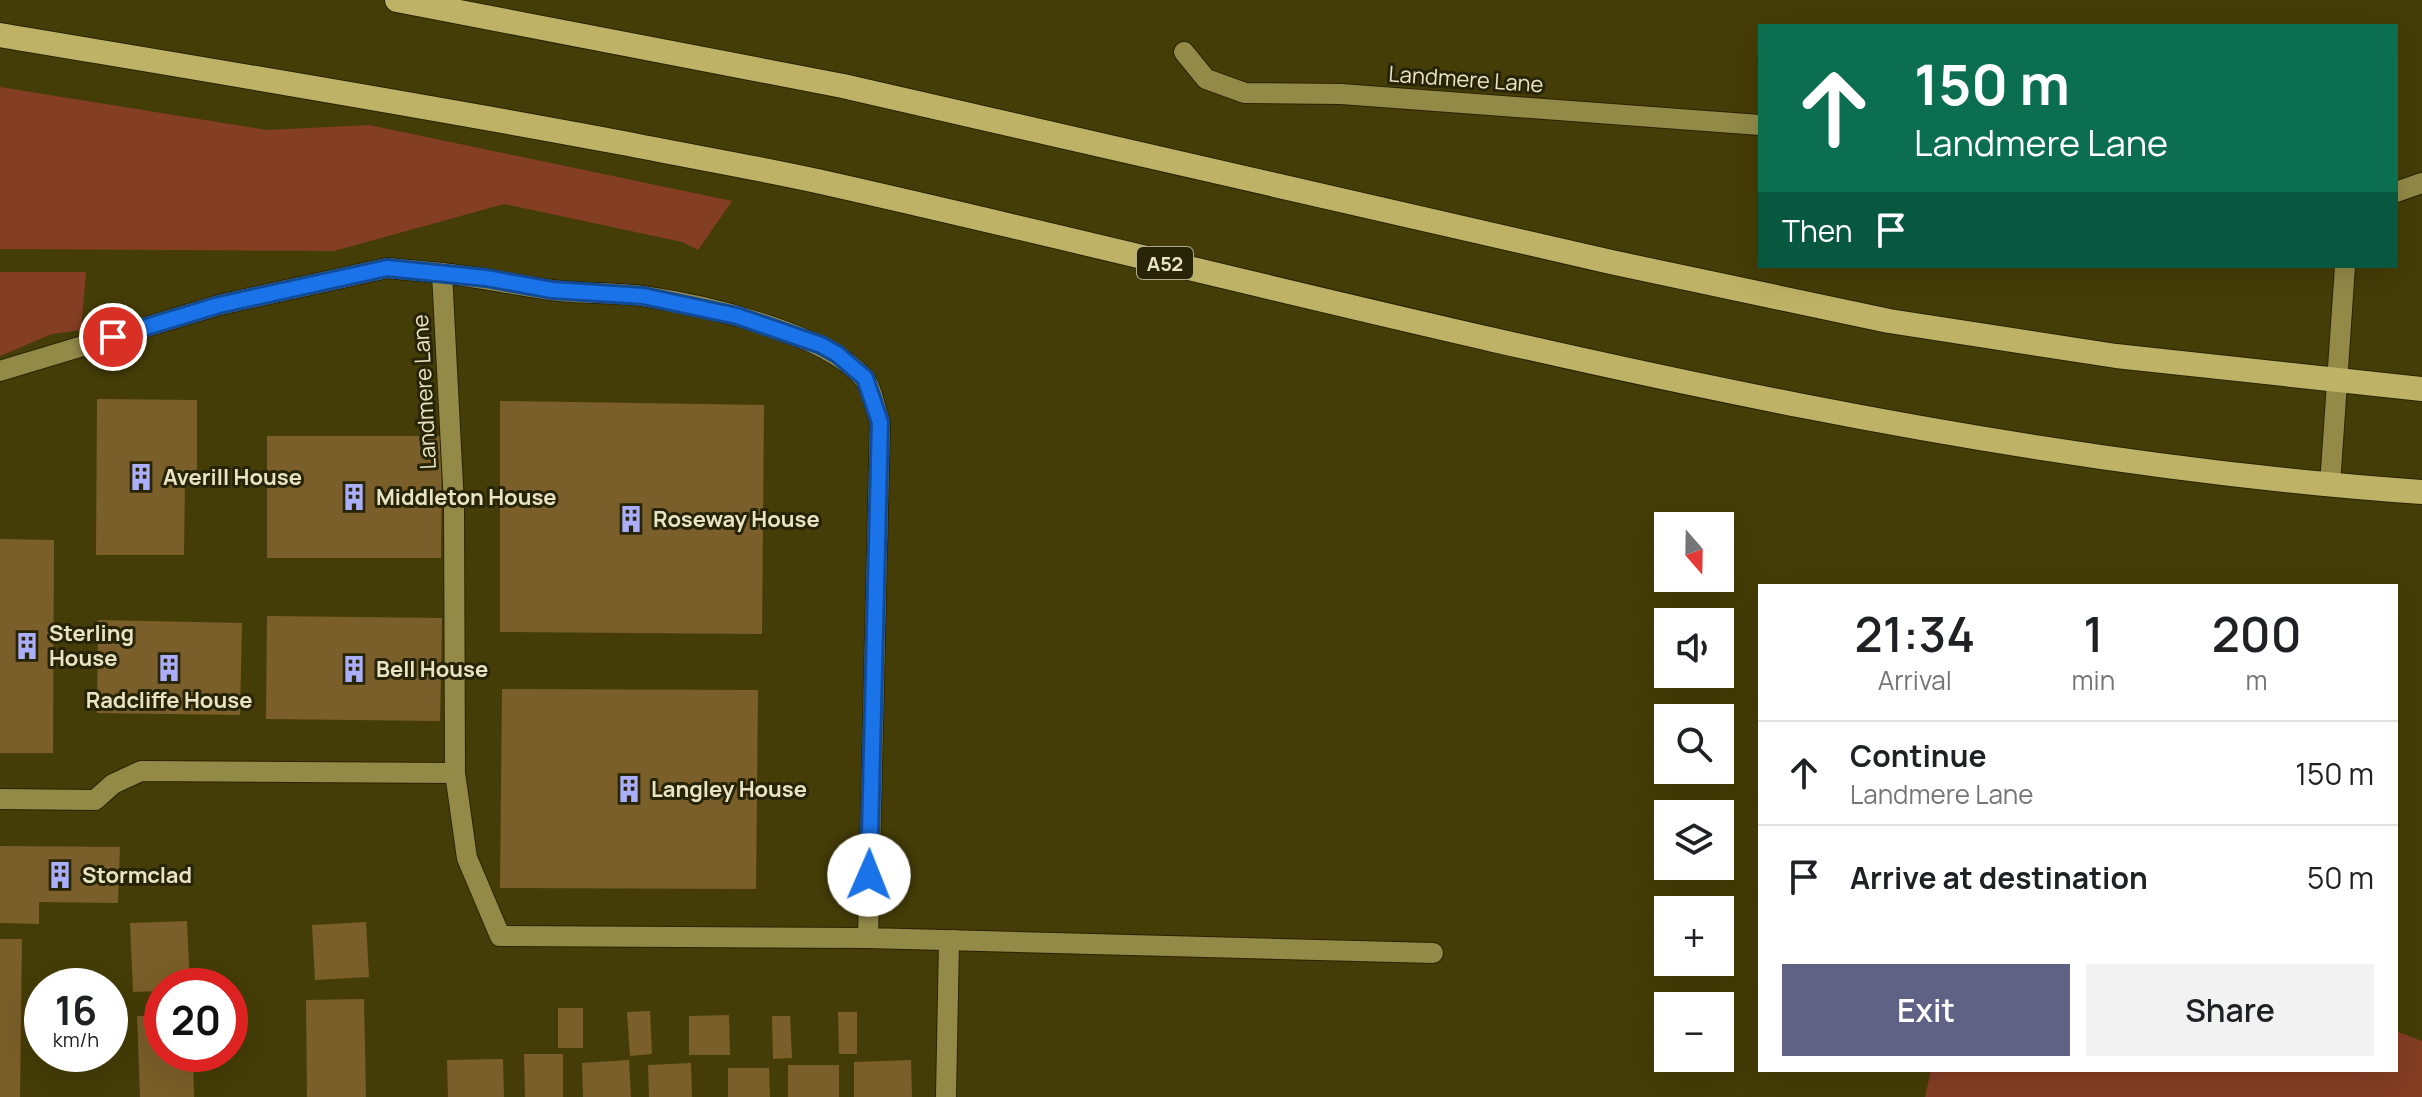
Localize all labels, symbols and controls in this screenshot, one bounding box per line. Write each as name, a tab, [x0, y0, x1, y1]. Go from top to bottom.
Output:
text: 150 m	[1914, 45, 2070, 122]
icon: ahead	[1782, 56, 1886, 160]
street label: Landmere Lane	[1388, 59, 1545, 99]
text: Landmere Lane	[1914, 118, 2168, 167]
icon: arrive	[1869, 208, 1913, 252]
text: Then	[1782, 210, 1853, 251]
road number: A52	[1137, 247, 1193, 279]
pin	[79, 303, 147, 371]
street label: Landmere Lane	[405, 314, 443, 470]
icon: arrive	[91, 315, 135, 359]
building icon: Averill House	[126, 462, 156, 492]
place label: Averill House	[163, 462, 302, 492]
building icon: Middleton House	[339, 482, 369, 512]
place label: Middleton House	[376, 482, 557, 512]
building icon: Roseway House	[616, 504, 646, 534]
place label: Roseway House	[653, 504, 820, 534]
north arrow	[1654, 512, 1734, 592]
map controls	[1654, 512, 1734, 1072]
text: 21:34	[1855, 601, 1975, 666]
text: 1	[2083, 601, 2103, 666]
text: 200	[2212, 601, 2301, 666]
button: sound	[1654, 608, 1734, 688]
place label: Sterling House	[49, 618, 134, 673]
building icon: Sterling House	[12, 631, 42, 661]
building icon: Radcliffe House	[154, 653, 184, 683]
building icon: Bell House	[339, 654, 369, 684]
place label: Bell House	[376, 654, 488, 684]
text: Arrival	[1878, 662, 1952, 698]
text: min	[2072, 662, 2115, 698]
text: m	[2246, 662, 2268, 698]
place label: Radcliffe House	[86, 685, 252, 715]
button: search	[1654, 704, 1734, 784]
text: Continue	[1850, 735, 1986, 776]
icon: ahead	[1782, 751, 1826, 795]
text: 150 m	[2295, 753, 2374, 794]
building icon: Langley House	[614, 774, 644, 804]
place label: Langley House	[651, 774, 807, 804]
text: Landmere Lane	[1850, 776, 2033, 812]
button: layers	[1654, 800, 1734, 880]
position arrow	[827, 833, 911, 917]
icon: arrive	[1782, 855, 1826, 899]
text: Arrive at destination	[1850, 857, 2148, 898]
text: 50 m	[2307, 857, 2374, 898]
building icon: Stormclad	[45, 860, 75, 890]
place label: Stormclad	[82, 860, 192, 890]
button: +	[1654, 896, 1734, 976]
button: Exit	[1782, 964, 2070, 1056]
button: Share	[2086, 964, 2374, 1056]
speed limit sign: 20	[144, 968, 248, 1072]
text: 16	[55, 982, 97, 1037]
button: −	[1654, 992, 1734, 1072]
text: km/h	[53, 1026, 99, 1053]

